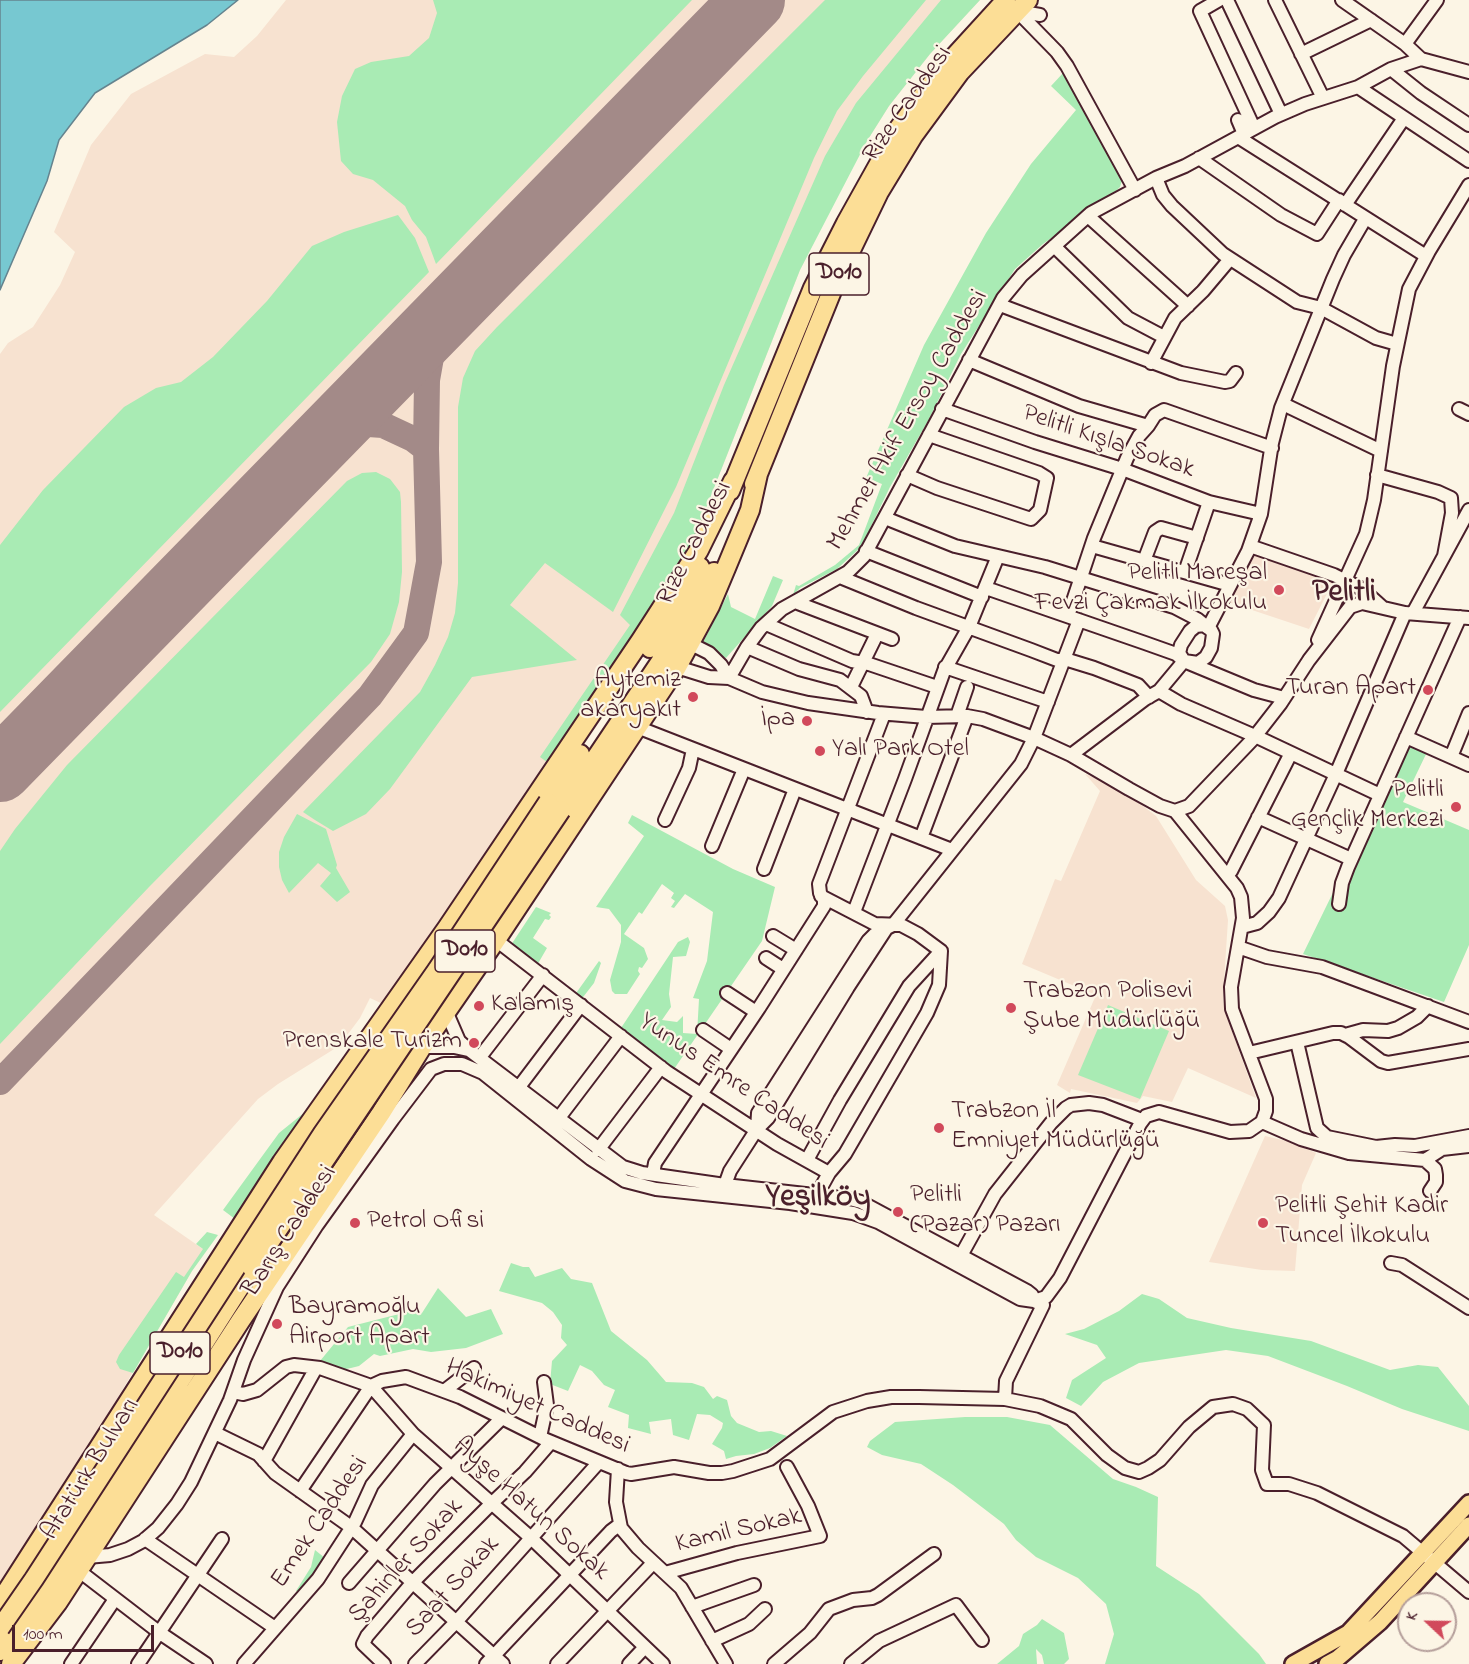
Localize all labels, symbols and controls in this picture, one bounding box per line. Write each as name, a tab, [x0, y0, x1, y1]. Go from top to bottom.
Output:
street label: Rize Caddesi	[857, 41, 961, 169]
road number: D010	[809, 253, 869, 295]
street label: Mehmet Akif Ersoy Caddesi	[821, 285, 997, 557]
street label: Pelitli Kışla Sokak	[1018, 399, 1198, 487]
street label: Rize Caddesi	[651, 477, 741, 611]
place label: Pelitli Mareşal Fevzi Çakmak İlkokulu	[1035, 559, 1267, 620]
district label: Pelitli	[1312, 576, 1376, 614]
marker: Pelitli Mareşal Fevzi Çakmak İlkokulu	[1272, 583, 1286, 597]
place label: Aytemiz akaryakıt	[580, 666, 681, 728]
place label: Turan Apart	[1285, 674, 1416, 706]
marker: Turan Apart	[1421, 683, 1435, 697]
marker: Aytemiz akaryakıt	[686, 690, 700, 704]
place label: İpa	[761, 705, 795, 737]
marker: İpa	[800, 714, 814, 728]
place label: Yalı Park Otel	[832, 735, 969, 767]
marker: Yalı Park Otel	[813, 744, 827, 758]
place label: Pelitli Gençlik Merkezi	[1291, 776, 1444, 838]
marker: Pelitli Gençlik Merkezi	[1449, 800, 1463, 814]
road number: D010	[435, 930, 495, 972]
place label: Trabzon Polisevi Şube Müdürlüğü	[1023, 977, 1200, 1038]
place label: Kalamış	[491, 990, 574, 1022]
marker: Kalamış	[472, 999, 486, 1013]
marker: Trabzon Polisevi Şube Müdürlüğü	[1004, 1001, 1018, 1015]
street label: Yunus Emre Caddesi	[632, 1008, 834, 1158]
place label: Prenskale Turizm	[283, 1027, 462, 1059]
marker: Prenskale Turizm	[467, 1036, 481, 1050]
place label: Trabzon İl Emniyet Müdürlüğü	[951, 1097, 1159, 1158]
marker: Trabzon İl Emniyet Müdürlüğü	[932, 1121, 946, 1135]
street label: Barış Caddesi	[237, 1160, 345, 1304]
district label: Yeşilköy	[766, 1181, 870, 1219]
place label: Pelitli (Pazar) Pazarı	[910, 1181, 1061, 1242]
place label: Pelitli Şehit Kadir Tuncel İlkokulu	[1275, 1192, 1448, 1254]
marker: Pelitli (Pazar) Pazarı	[891, 1205, 905, 1219]
place label: Petrol Ofisi	[367, 1207, 484, 1239]
marker: Petrol Ofisi	[348, 1216, 362, 1230]
marker: Pelitli Şehit Kadir Tuncel İlkokulu	[1256, 1216, 1270, 1230]
place label: Bayramoğlu Airport Apart	[289, 1293, 430, 1354]
marker: Bayramoğlu Airport Apart	[270, 1317, 284, 1331]
road number: D010	[150, 1332, 210, 1374]
street label: Hakimiyet Caddesi	[440, 1353, 634, 1463]
street label: Atatürk Bulvarı	[36, 1393, 148, 1547]
street label: Ayşe Hatun Sokak	[445, 1431, 615, 1589]
street label: Emek Caddesi	[265, 1451, 377, 1595]
street label: Şahinler Sokak	[343, 1493, 471, 1631]
street label: Kamil Sokak	[673, 1502, 805, 1562]
street label: Saat Sokak	[400, 1531, 508, 1645]
north arrow	[1397, 1592, 1457, 1652]
text: K	[1400, 1608, 1425, 1624]
scale bar	[15, 1613, 158, 1651]
text: 100 m	[23, 1622, 63, 1648]

